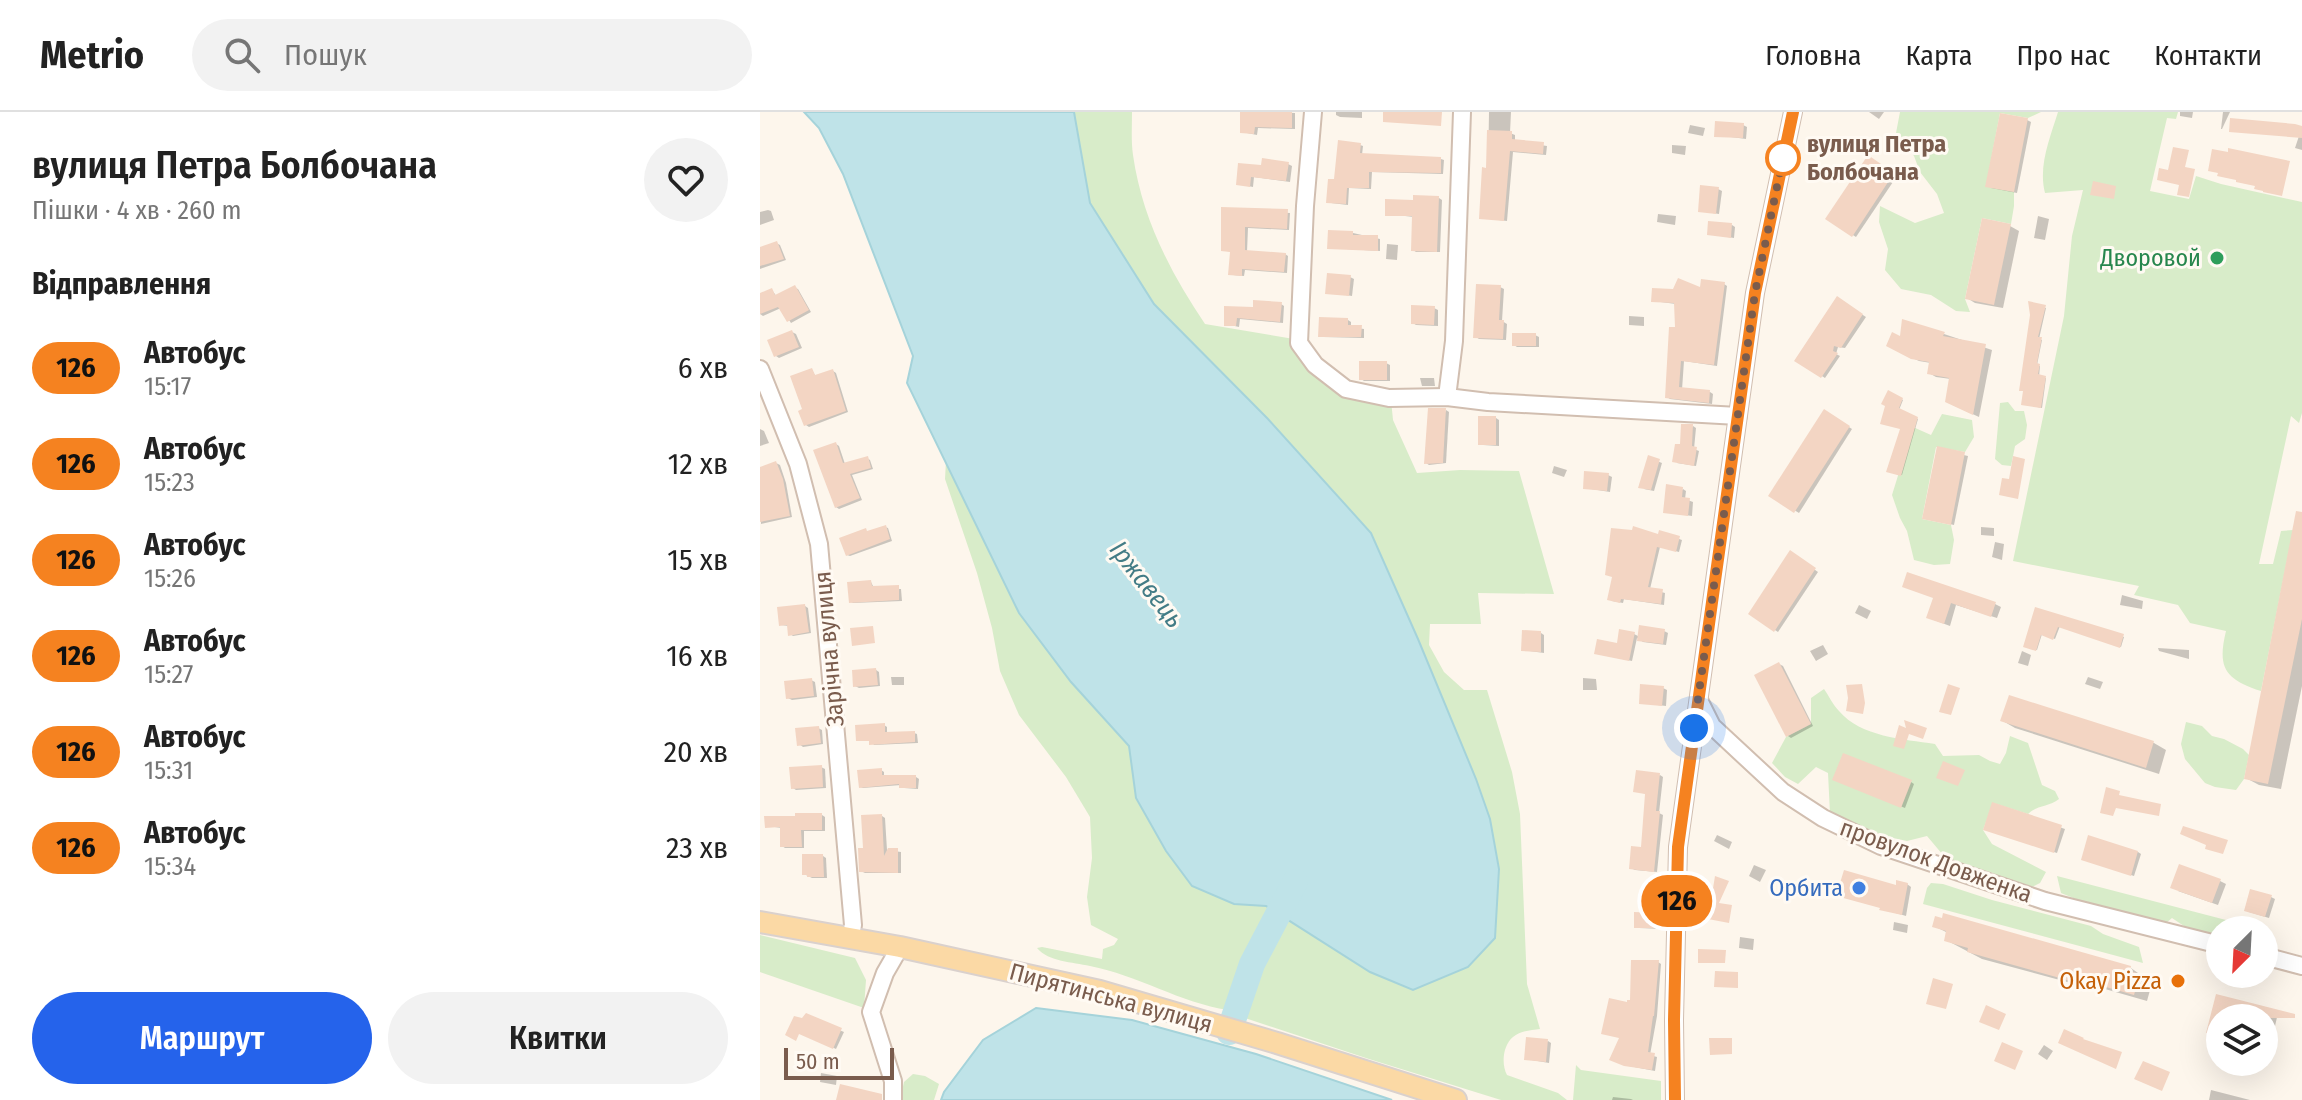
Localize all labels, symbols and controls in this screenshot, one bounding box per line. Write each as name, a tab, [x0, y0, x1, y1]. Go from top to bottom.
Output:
search box	[192, 19, 752, 91]
text: Metrio	[40, 32, 144, 78]
icon: search	[220, 33, 264, 77]
text: Пошук	[284, 37, 367, 73]
text: Головна	[1765, 39, 1862, 72]
text: Карта	[1906, 39, 1972, 72]
text: Про нас	[2016, 39, 2110, 72]
text: Контакти	[2154, 39, 2262, 72]
place label: вулиця Петра Болбочана	[1807, 130, 1946, 186]
button: heart	[644, 138, 728, 222]
marker: вулиця Петра Болбочана	[1766, 141, 1800, 175]
text: вулиця Петра Болбочана	[32, 142, 437, 188]
text: Пішки · 4 хв · 260 m	[32, 195, 242, 226]
place label: Дворовой	[2099, 244, 2201, 272]
marker: Дворовой	[2208, 249, 2226, 267]
text: Відправлення	[32, 266, 211, 302]
text: Автобус	[144, 335, 246, 371]
text: 6 хв	[678, 350, 728, 386]
text: 126	[56, 351, 96, 384]
text: 15:17	[144, 371, 191, 402]
text: Автобус	[144, 431, 246, 467]
text: 12 хв	[668, 446, 728, 482]
text: 126	[56, 447, 96, 480]
text: 15:23	[144, 467, 195, 498]
text: Автобус	[144, 527, 246, 563]
water label: Іржавець	[1103, 535, 1190, 634]
text: 15 хв	[667, 542, 728, 578]
text: 126	[56, 543, 96, 576]
text: 15:26	[144, 563, 196, 594]
street label: Зарічна вулиця	[808, 570, 850, 728]
text: Автобус	[144, 623, 246, 659]
text: 16 хв	[666, 638, 728, 674]
text: 126	[56, 639, 96, 672]
text: 15:27	[144, 659, 193, 690]
your location	[1674, 708, 1714, 748]
text: Автобус	[144, 719, 246, 755]
text: 20 хв	[664, 734, 728, 770]
text: 126	[56, 735, 96, 768]
text: 15:31	[144, 755, 193, 786]
street label: провулок Довженка	[1836, 813, 2036, 909]
text: Автобус	[144, 815, 246, 851]
text: 23 хв	[666, 830, 728, 866]
text: 126	[56, 831, 96, 864]
text: 15:34	[144, 851, 196, 882]
place label: Орбита	[1769, 874, 1843, 902]
line badge: 126	[1631, 875, 1723, 927]
marker: Орбита	[1850, 879, 1868, 897]
text: 126	[1657, 884, 1697, 917]
north arrow	[2206, 916, 2278, 988]
map controls	[2206, 916, 2278, 1076]
street label: Пирятинська вулиця	[1006, 957, 1216, 1039]
place label: Okay Pizza	[2059, 967, 2162, 995]
marker: Okay Pizza	[2169, 972, 2187, 990]
button: Маршрут	[32, 992, 372, 1084]
button: Квитки	[388, 992, 728, 1084]
button: layers	[2206, 1004, 2278, 1076]
scale bar	[784, 1044, 894, 1080]
text: 50 m	[796, 1048, 840, 1075]

